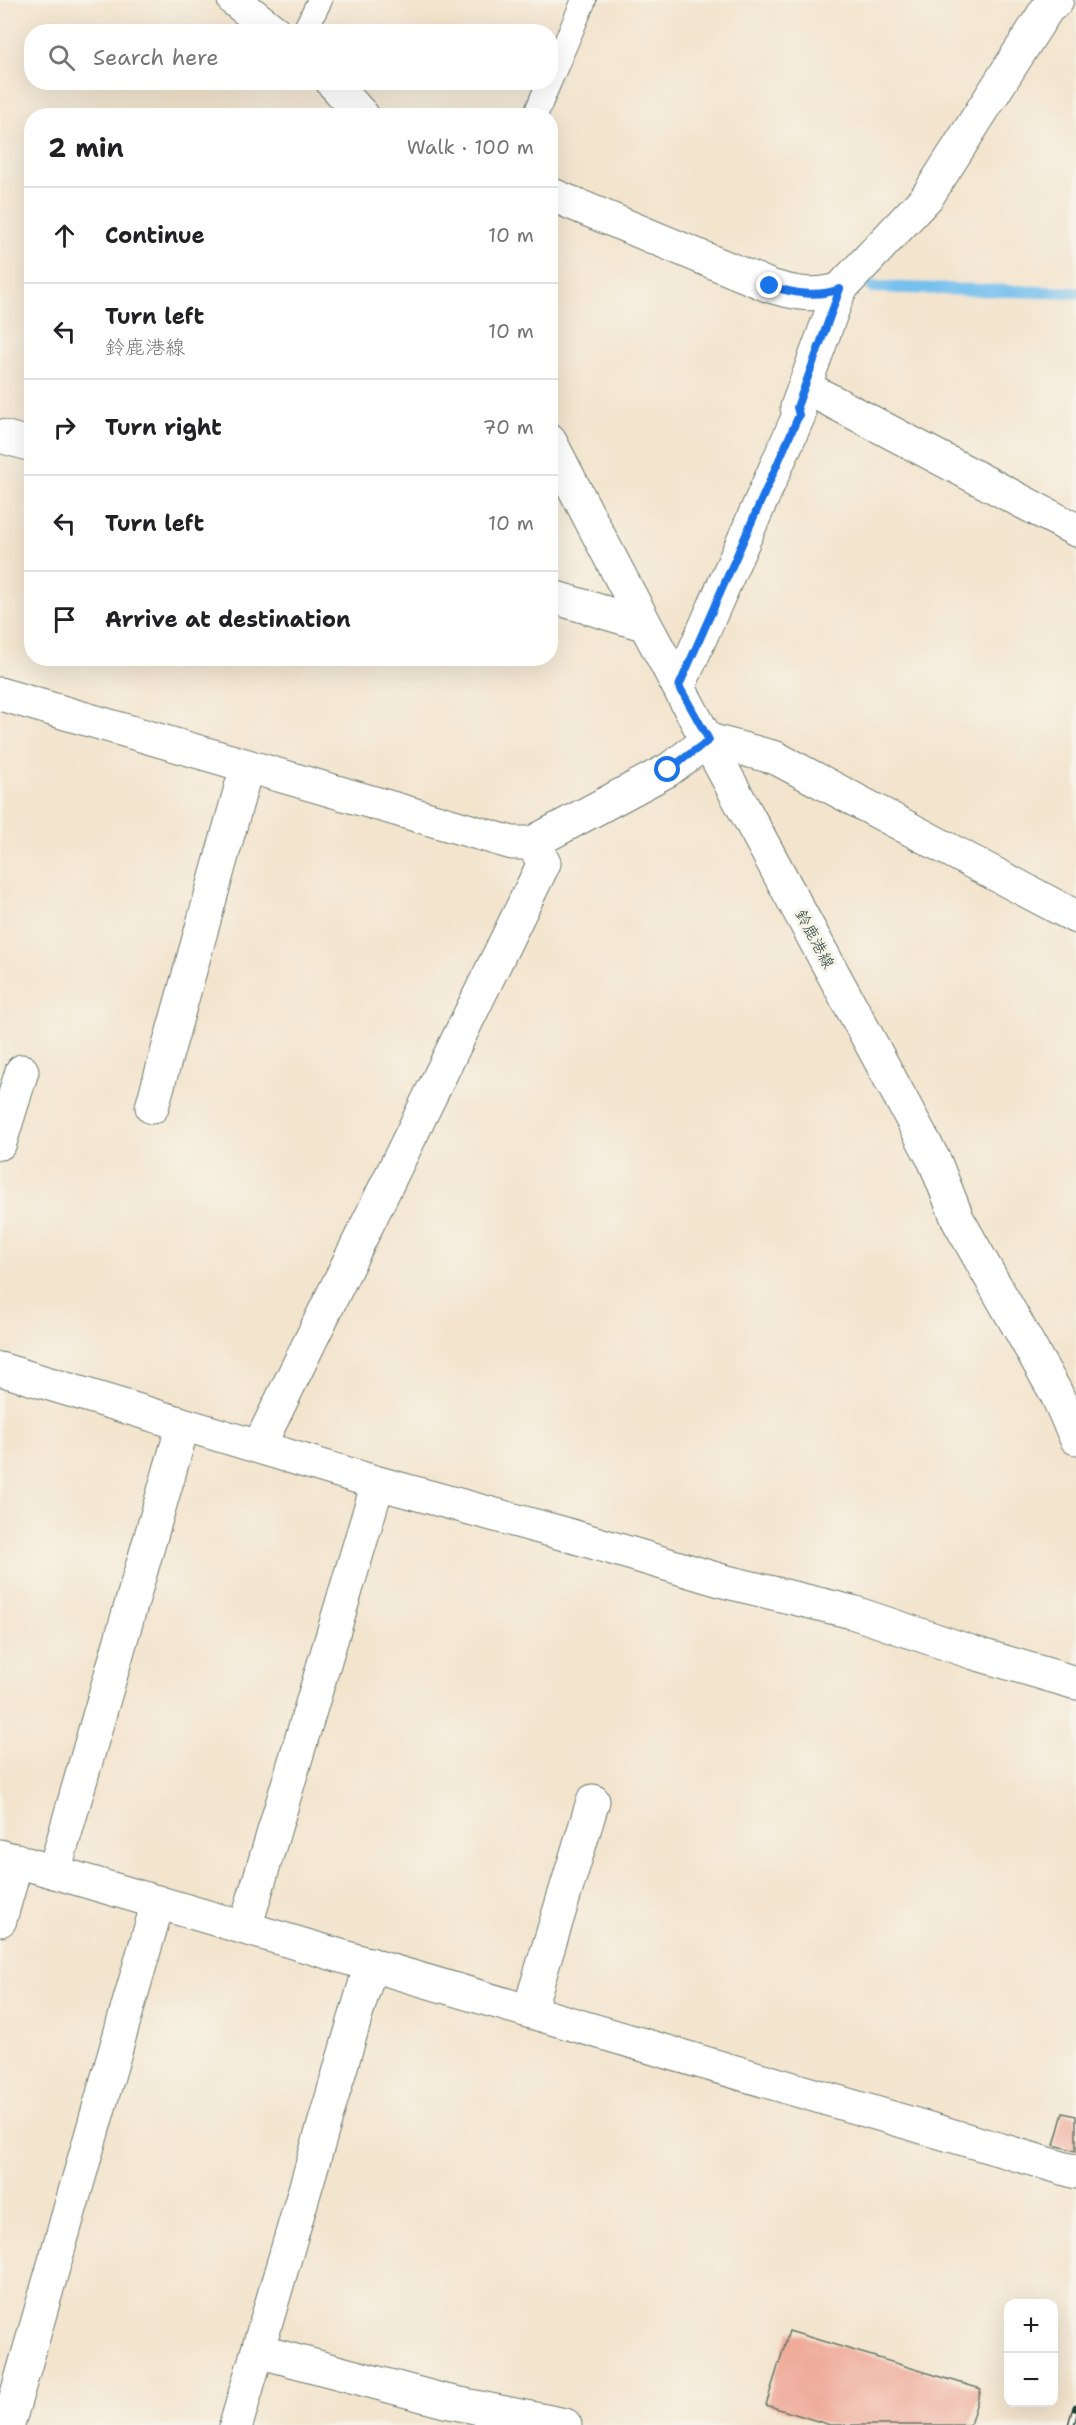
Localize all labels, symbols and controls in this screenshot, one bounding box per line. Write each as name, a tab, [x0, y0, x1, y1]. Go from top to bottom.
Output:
search box	[24, 24, 558, 90]
icon: search	[45, 41, 78, 74]
text: Search here	[93, 43, 219, 72]
text: 2 min	[48, 130, 124, 165]
text: Walk · 100 m	[407, 134, 534, 160]
icon: ahead	[48, 219, 81, 252]
text: Continue	[105, 221, 205, 250]
text: 10 m	[488, 222, 534, 248]
route end	[756, 272, 782, 298]
text: Turn left	[105, 302, 204, 331]
icon: left	[48, 315, 81, 348]
text: 10 m	[488, 318, 534, 344]
text: 鈴鹿港線	[105, 334, 185, 360]
icon: right	[48, 411, 81, 444]
text: Turn right	[105, 413, 222, 442]
text: 70 m	[482, 414, 534, 440]
icon: left	[48, 507, 81, 540]
text: Turn left	[105, 509, 204, 538]
text: 10 m	[488, 510, 534, 536]
icon: arrive	[48, 603, 81, 636]
text: Arrive at destination	[105, 605, 351, 634]
route start	[654, 756, 680, 782]
street label: 鈴鹿港線	[791, 906, 839, 972]
map controls	[1004, 2299, 1058, 2407]
button: +	[1004, 2299, 1058, 2353]
button: −	[1004, 2353, 1058, 2407]

